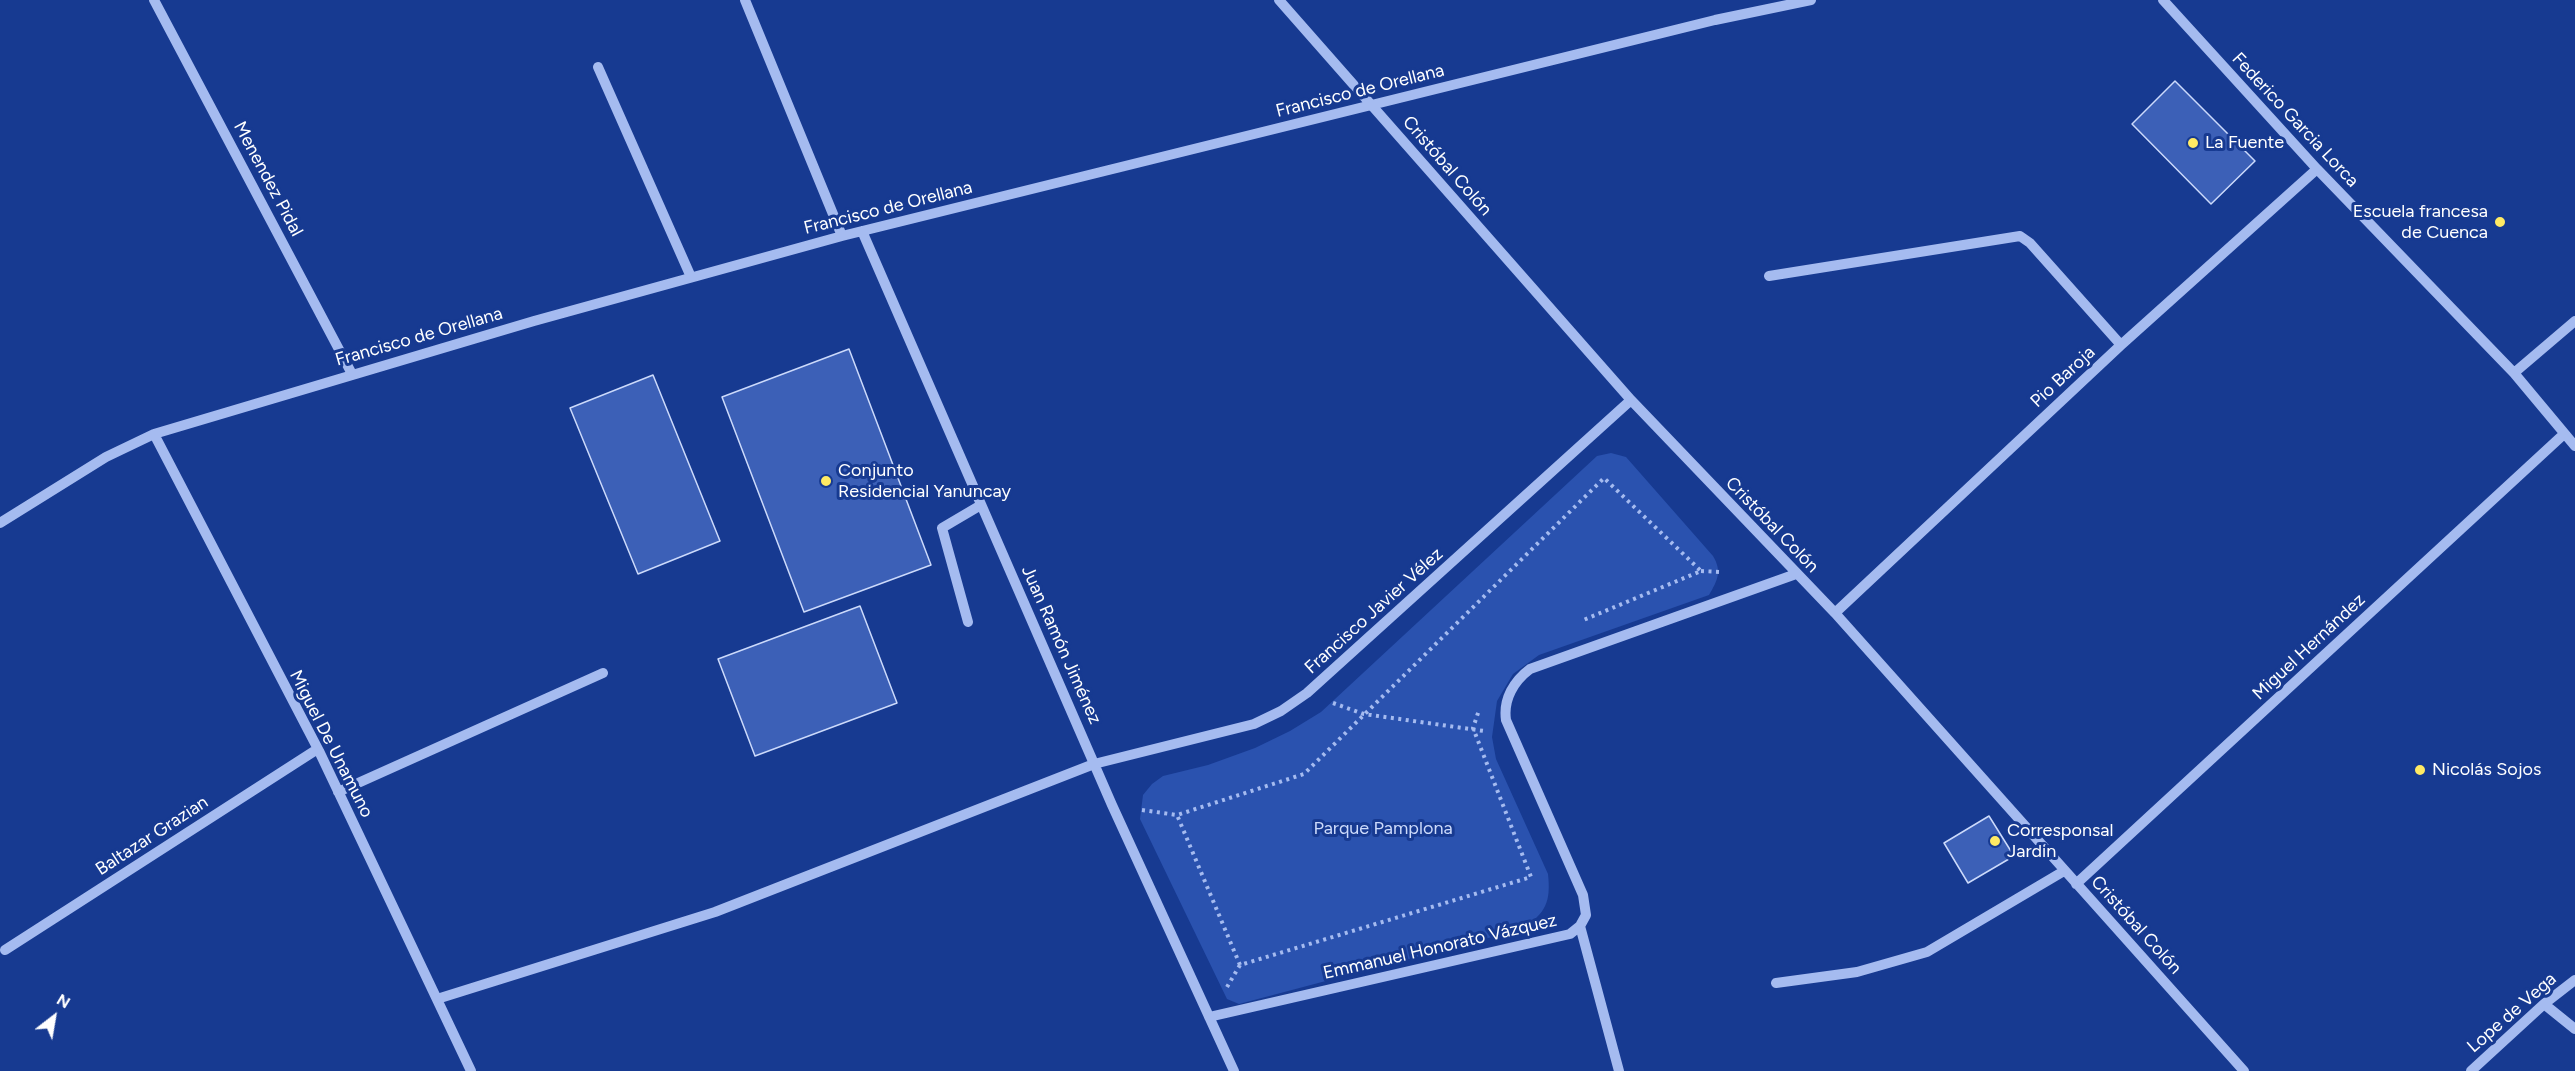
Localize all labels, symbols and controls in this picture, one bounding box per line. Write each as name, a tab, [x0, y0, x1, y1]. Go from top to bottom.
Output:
street label: Federico Garcia Lorca	[2227, 48, 2363, 192]
street label: Francisco de Orellana	[1274, 60, 1446, 122]
street label: Cristóbal Colón	[1398, 112, 1496, 220]
street label: Menendez Pidal	[229, 118, 307, 240]
place label: La Fuente	[2205, 132, 2284, 154]
marker: La Fuente	[2186, 136, 2200, 150]
street label: Francisco de Orellana	[802, 177, 974, 239]
place label: Escuela francesa de Cuenca	[2353, 201, 2488, 244]
marker: Escuela francesa de Cuenca	[2493, 215, 2507, 229]
street label: Francisco de Orellana	[333, 303, 505, 371]
street label: Pio Baroja	[2026, 342, 2100, 412]
place label: Conjunto Residencial Yanuncay	[838, 460, 1011, 502]
street label: Cristóbal Colón	[1721, 473, 1823, 577]
marker: Conjunto Residencial Yanuncay	[819, 474, 833, 488]
street label: Francisco Javier Vélez	[1301, 543, 1447, 679]
street label: Juan Ramón Jiménez	[1016, 562, 1106, 728]
street label: Miguel Hernández	[2248, 589, 2370, 705]
street label: Miguel De Unamuno	[284, 667, 378, 821]
place label: Nicolás Sojos	[2432, 759, 2541, 781]
marker: Nicolás Sojos	[2413, 763, 2427, 777]
street label: Baltazar Grazian	[92, 792, 212, 880]
park label: Parque Pamplona	[1313, 818, 1453, 840]
place label: Corresponsal Jardin	[2007, 820, 2113, 862]
marker: Corresponsal Jardin	[1988, 834, 2002, 848]
street label: Cristóbal Colón	[2086, 871, 2186, 979]
street label: Emmanuel Honorato Vázquez	[1321, 910, 1559, 984]
street label: Lope de Vega	[2463, 968, 2561, 1058]
north arrow	[24, 987, 84, 1047]
text: N	[53, 990, 74, 1012]

